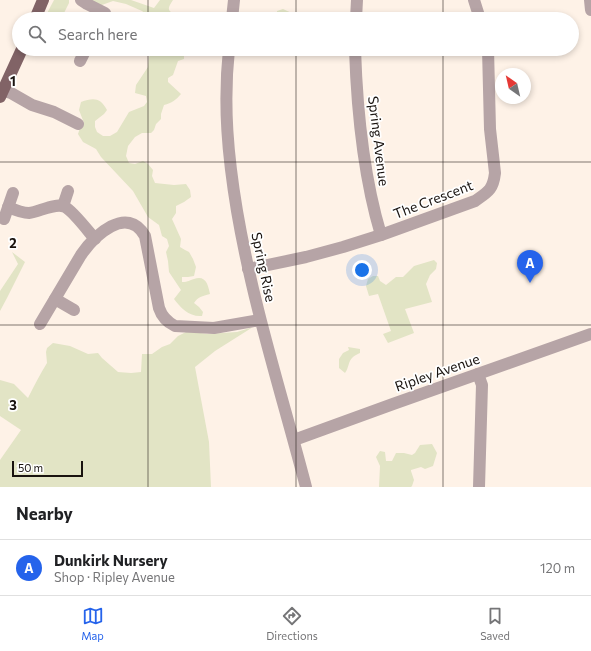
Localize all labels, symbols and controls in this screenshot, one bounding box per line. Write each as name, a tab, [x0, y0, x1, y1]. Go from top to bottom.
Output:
search box	[12, 12, 579, 56]
icon: search	[26, 23, 48, 45]
text: Search here	[58, 25, 137, 43]
north arrow	[495, 68, 531, 104]
text: 1	[10, 73, 16, 89]
street label: Spring Avenue	[365, 95, 393, 187]
street label: The Crescent	[391, 176, 475, 222]
street label: Spring Rise	[248, 231, 280, 303]
text: 2	[9, 235, 17, 251]
pin: A	[517, 250, 543, 283]
your location	[352, 260, 372, 280]
street label: Ripley Avenue	[392, 350, 482, 394]
text: 3	[9, 397, 17, 413]
scale bar	[12, 459, 83, 478]
text: 50 m	[18, 461, 43, 474]
text: Nearby	[16, 503, 73, 524]
text: Dunkirk Nursery	[54, 551, 168, 569]
text: A	[24, 560, 34, 576]
text: 120 m	[540, 560, 575, 576]
text: Shop · Ripley Avenue	[54, 569, 175, 585]
tab: Map	[81, 605, 104, 642]
tab: Directions	[266, 605, 318, 642]
tab: Saved	[480, 605, 510, 642]

